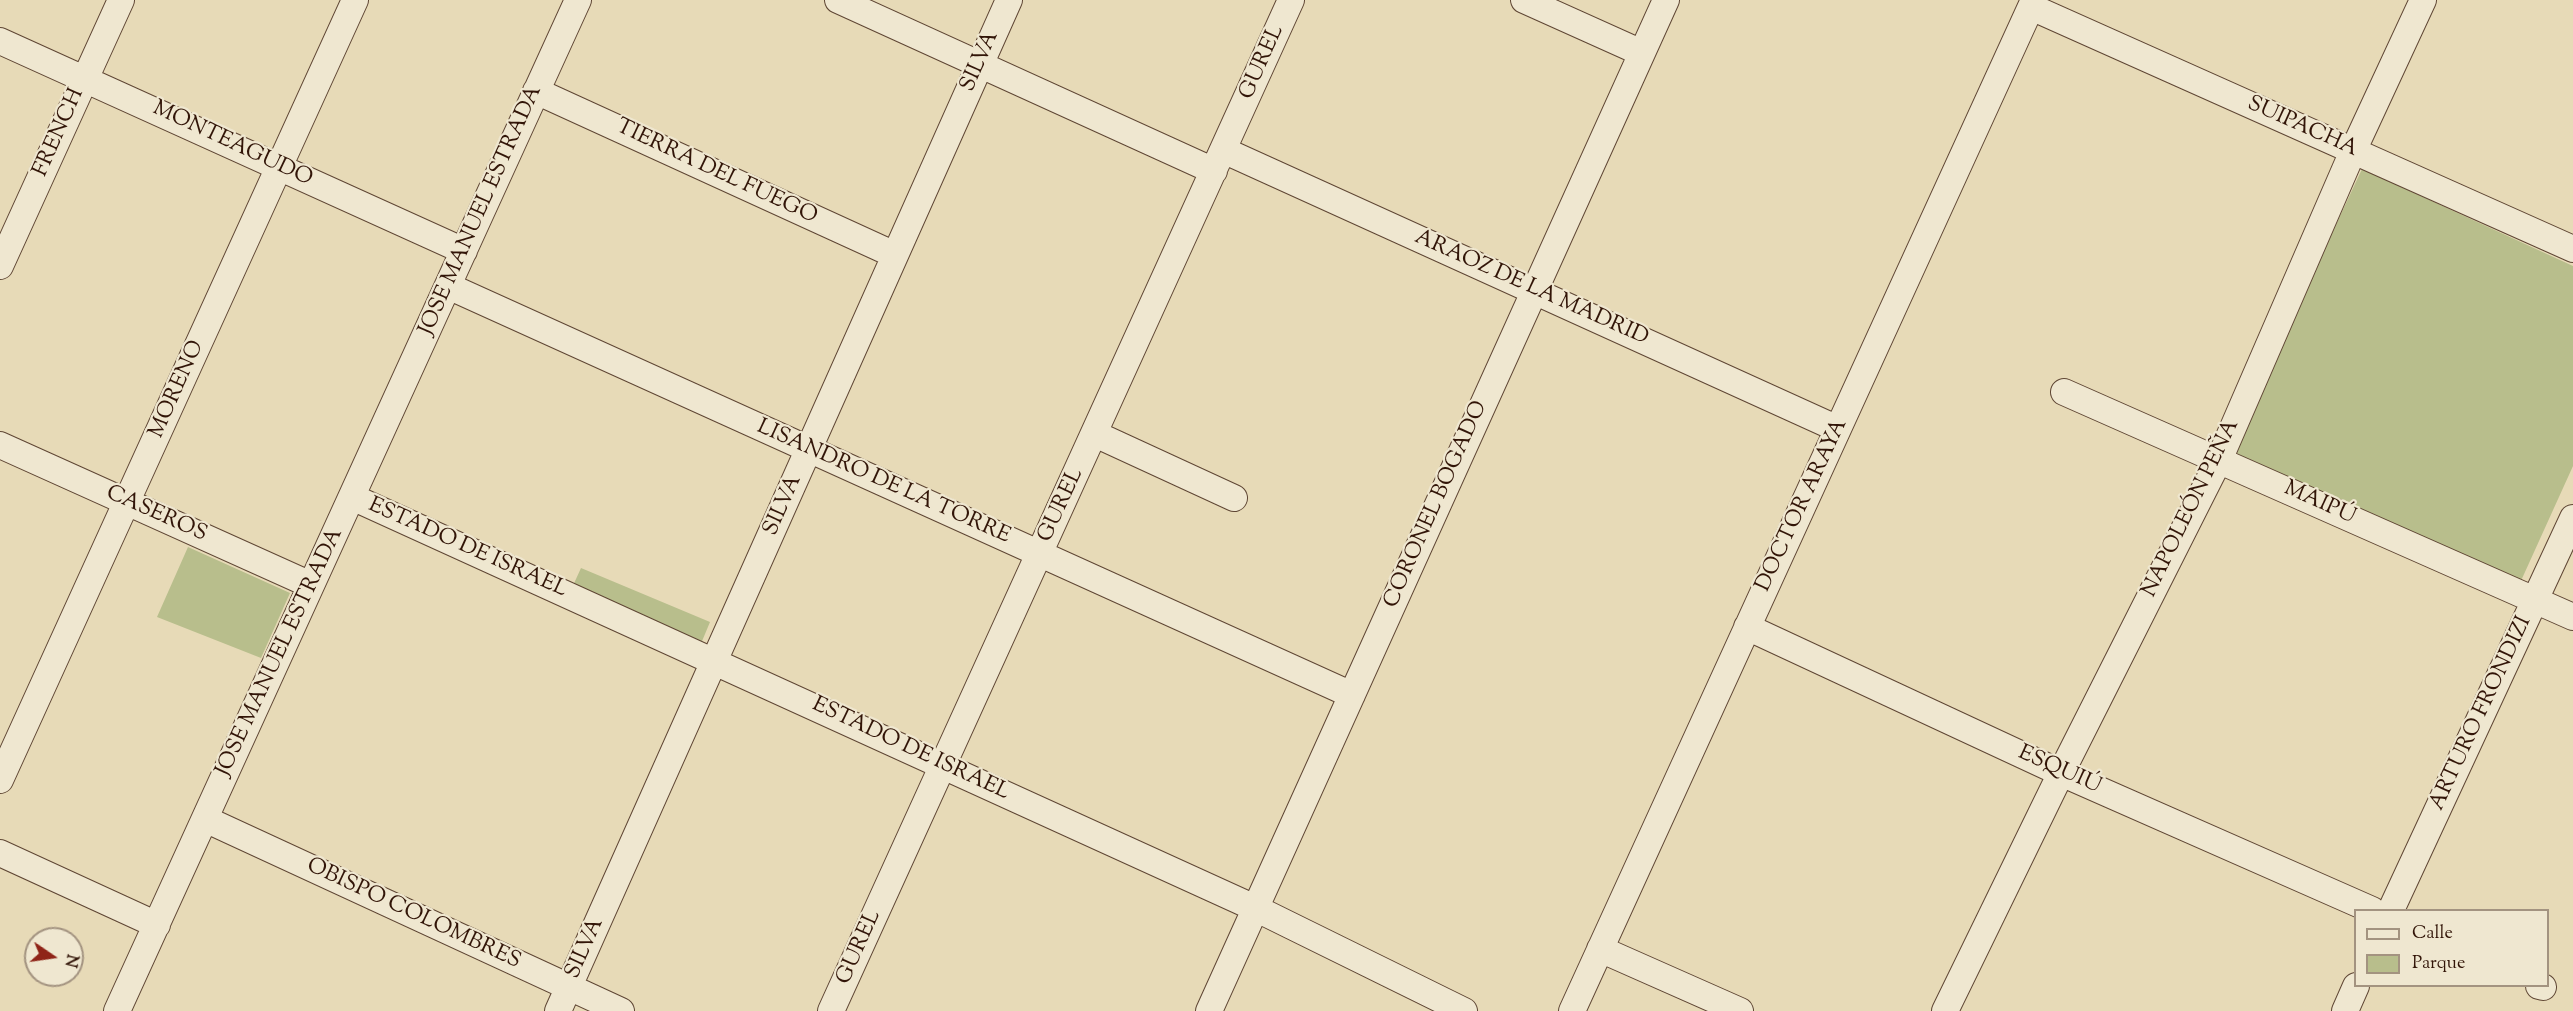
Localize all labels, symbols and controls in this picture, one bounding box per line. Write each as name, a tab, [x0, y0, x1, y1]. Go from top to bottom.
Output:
street label: GUREL	[1235, 22, 1291, 104]
street label: SILVA	[956, 28, 1006, 96]
street label: JOSE MANUEL ESTRADA	[415, 82, 549, 340]
street label: FRENCH	[29, 85, 91, 181]
street label: SUIPACHA	[2243, 92, 2361, 164]
street label: MONTEAGUDO	[148, 96, 316, 194]
street label: TIERRA DEL FUEGO	[611, 115, 821, 231]
street label: ARAOZ DE LA MADRID	[1410, 225, 1652, 353]
street label: MORENO	[145, 337, 211, 443]
street label: CORONEL BOGADO	[1379, 398, 1495, 612]
street label: LISANDRO DE LA TORRE	[752, 415, 1014, 551]
street label: DOCTOR ARAYA	[1751, 416, 1855, 596]
street label: NAPOLEÓN PEÑA	[2138, 416, 2246, 602]
street label: GUREL	[1033, 465, 1091, 547]
street label: SILVA	[759, 472, 809, 540]
street label: MAIPÚ	[2279, 477, 2359, 531]
street label: CASEROS	[101, 481, 211, 549]
street label: ESTADO DE ISRAEL	[364, 493, 570, 605]
street label: JOSE MANUEL ESTRADA	[212, 525, 350, 781]
street label: ARTURO FRONDIZI	[2425, 613, 2539, 815]
street label: ESTADO DE ISRAEL	[807, 693, 1013, 807]
street label: ESQUIÚ	[2013, 741, 2105, 801]
street label: OBISPO COLOMBRES	[302, 854, 524, 976]
street label: GUREL	[832, 907, 888, 989]
legend	[2354, 909, 2549, 987]
street label: SILVA	[561, 915, 611, 983]
text: Calle	[2412, 921, 2453, 947]
north arrow	[24, 927, 84, 987]
text: Parque	[2412, 951, 2465, 977]
text: N	[57, 952, 83, 970]

